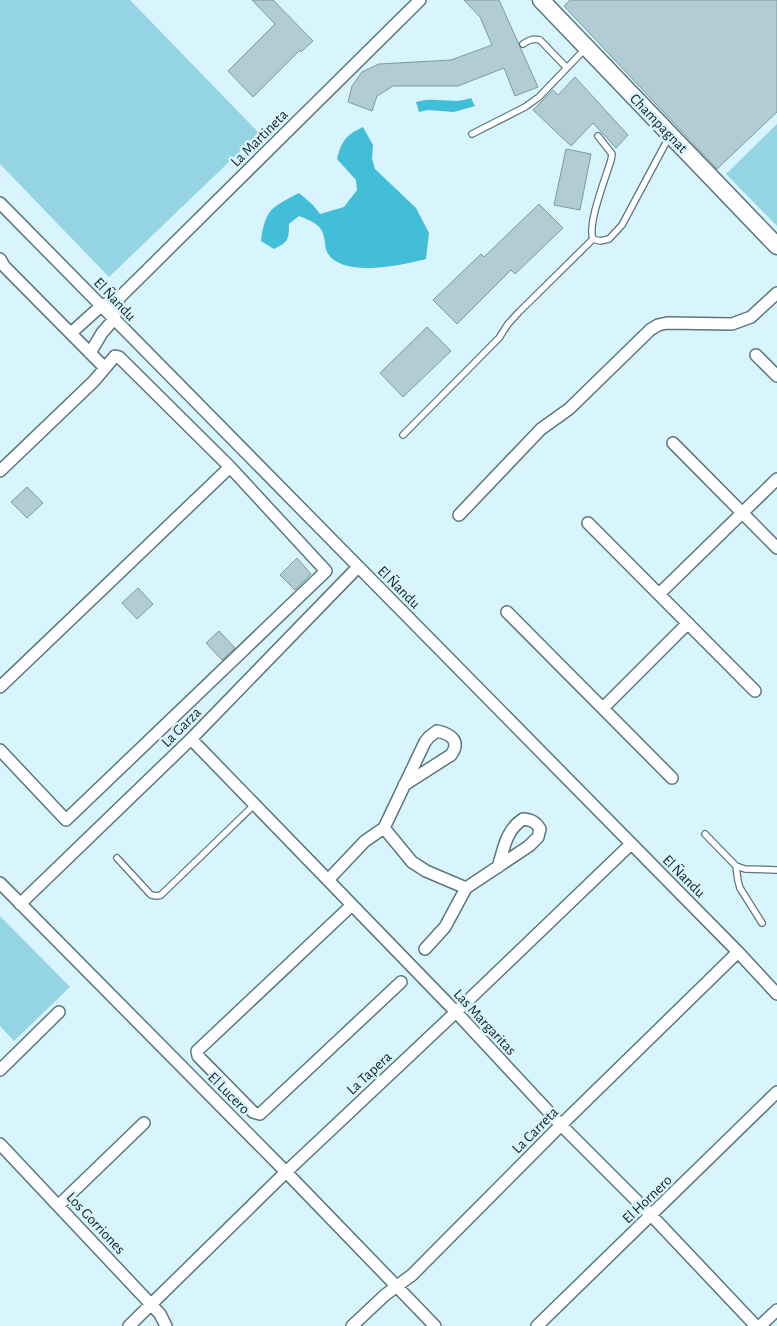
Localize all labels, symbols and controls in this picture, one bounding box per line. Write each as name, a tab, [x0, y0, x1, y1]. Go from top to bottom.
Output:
street label: Champagnat	[627, 91, 690, 156]
street label: La Martineta	[228, 107, 291, 170]
street label: El Ñandu	[91, 274, 140, 324]
street label: El Ñandu	[375, 563, 424, 612]
street label: La Garza	[159, 705, 204, 750]
street label: El Ñandu	[660, 852, 709, 901]
street label: Las Margaritas	[450, 986, 519, 1058]
street label: La Tapera	[344, 1049, 395, 1098]
street label: El Lucero	[205, 1070, 252, 1117]
street label: La Carreta	[509, 1104, 561, 1156]
street label: El Hornero	[620, 1172, 675, 1226]
street label: Los Gorriones	[64, 1190, 128, 1257]

